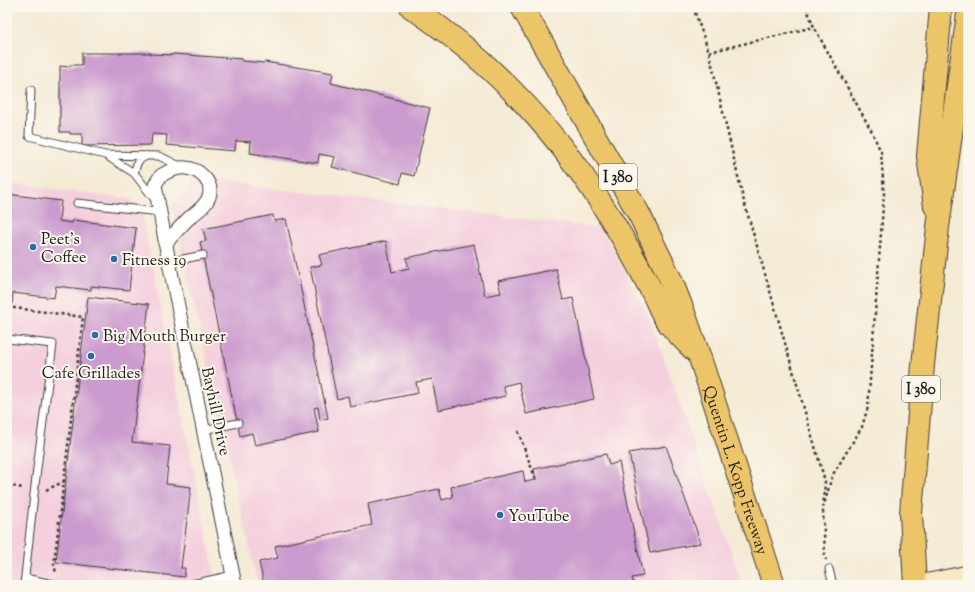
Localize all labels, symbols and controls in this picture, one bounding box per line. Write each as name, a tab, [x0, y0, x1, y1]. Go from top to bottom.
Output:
road number: I 380	[599, 164, 637, 190]
place label: Peet's Coffee	[41, 229, 87, 270]
marker: Peet's Coffee	[28, 242, 38, 252]
place label: Fitness 19	[122, 250, 187, 273]
marker: Fitness 19	[109, 254, 119, 264]
place label: Big Mouth Burger	[103, 326, 226, 349]
marker: Big Mouth Burger	[90, 330, 100, 340]
marker: Cafe Grillades	[86, 351, 96, 361]
place label: Cafe Grillades	[42, 363, 140, 386]
street label: Bayhill Drive	[194, 365, 235, 458]
road number: I 380	[902, 376, 940, 402]
street label: Quentin L. Kopp Freeway	[696, 383, 772, 558]
place label: YouTube	[508, 506, 570, 529]
marker: YouTube	[495, 510, 505, 520]

